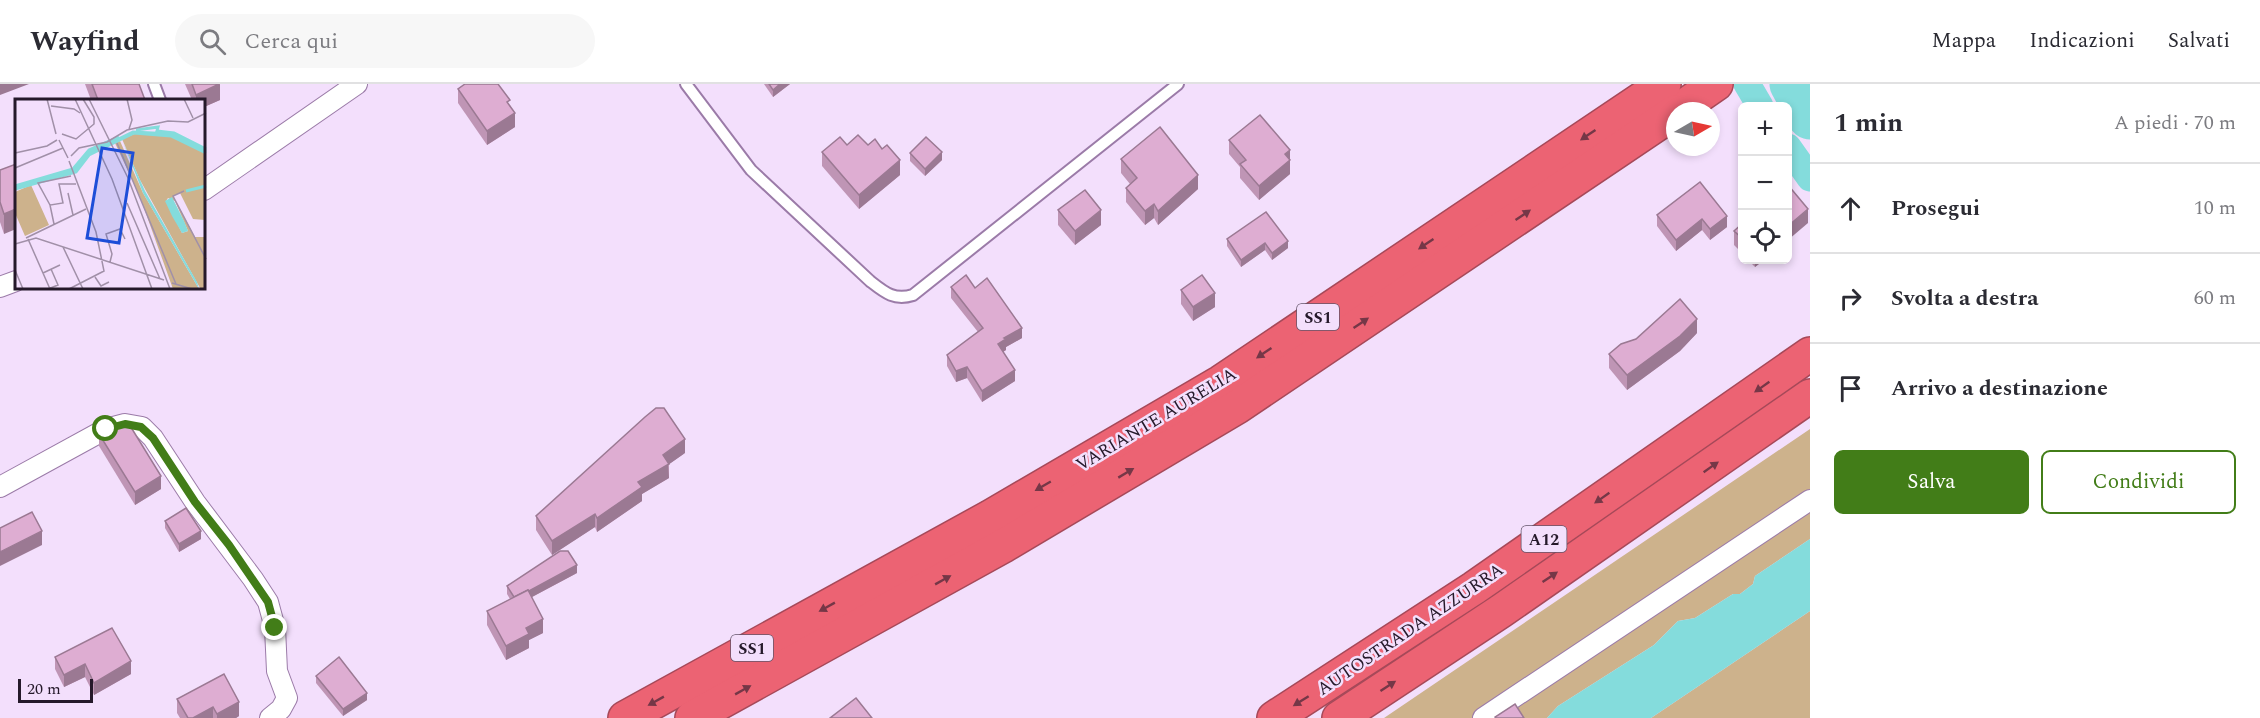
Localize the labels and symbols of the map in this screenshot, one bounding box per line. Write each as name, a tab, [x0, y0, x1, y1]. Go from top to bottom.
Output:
inset map	[15, 99, 206, 290]
north arrow	[1666, 102, 1720, 156]
one-way arrow	[1580, 129, 1596, 140]
one-way arrow	[1515, 210, 1531, 221]
one-way arrow	[1418, 238, 1434, 249]
road number: SS1	[1297, 304, 1339, 330]
one-way arrow	[1353, 318, 1369, 329]
one-way arrow	[1256, 347, 1272, 358]
street label: VARIANTE AURELIA	[1071, 361, 1242, 478]
one-way arrow	[1754, 381, 1770, 392]
route start	[92, 415, 118, 441]
one-way arrow	[1703, 461, 1718, 473]
one-way arrow	[1118, 467, 1134, 478]
one-way arrow	[1034, 481, 1051, 491]
one-way arrow	[1594, 492, 1610, 504]
road number: A12	[1522, 526, 1566, 552]
street label: AUTOSTRADA AZZURRA	[1311, 557, 1509, 702]
one-way arrow	[1542, 572, 1558, 583]
one-way arrow	[934, 575, 951, 585]
one-way arrow	[818, 602, 835, 612]
route end	[261, 614, 287, 640]
road number: SS1	[731, 635, 773, 661]
scale bar	[18, 676, 93, 704]
one-way arrow	[1380, 681, 1396, 692]
one-way arrow	[735, 685, 752, 695]
one-way arrow	[648, 696, 665, 706]
one-way arrow	[1293, 696, 1309, 707]

